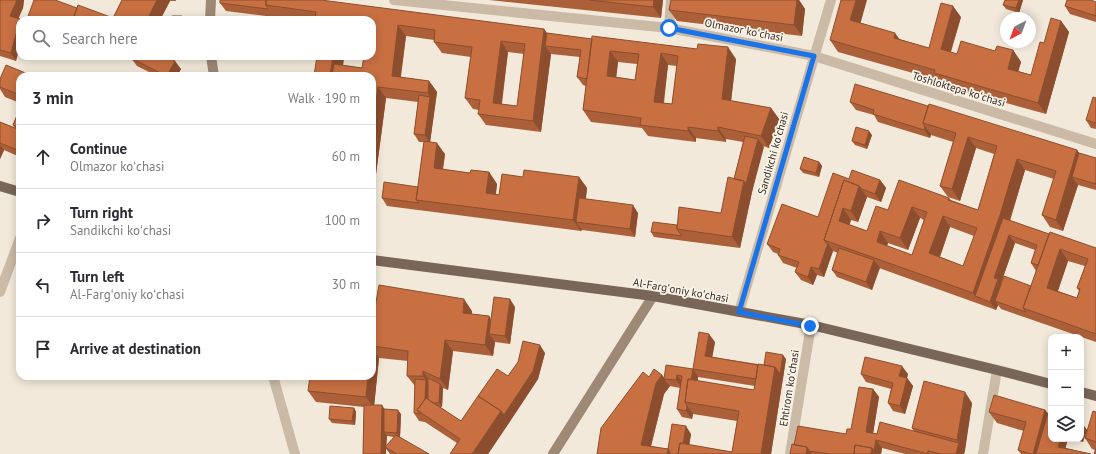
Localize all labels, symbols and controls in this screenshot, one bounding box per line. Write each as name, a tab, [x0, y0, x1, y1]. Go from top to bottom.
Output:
north arrow	[1000, 12, 1036, 48]
search box	[16, 16, 376, 60]
street label: Olmazor koʻchasi	[703, 16, 785, 45]
route start	[660, 19, 678, 37]
icon: search	[30, 27, 52, 49]
text: Search here	[62, 29, 138, 48]
street label: Toshloktepa koʻchasi	[911, 68, 1007, 110]
text: 3 min	[32, 87, 73, 109]
text: Walk · 190 m	[288, 90, 360, 107]
street label: Sandikchi koʻchasi	[754, 110, 792, 196]
text: Continue	[70, 139, 127, 158]
icon: ahead	[32, 146, 54, 168]
text: 60 m	[332, 148, 360, 165]
text: Olmazor koʻchasi	[70, 158, 164, 175]
text: Turn right	[70, 203, 133, 222]
icon: right	[32, 210, 54, 232]
text: 100 m	[325, 212, 360, 229]
text: Sandikchi koʻchasi	[70, 222, 171, 239]
text: Turn left	[70, 267, 124, 286]
icon: left	[32, 274, 54, 296]
street label: Al-Fargʻoniy koʻchasi	[632, 275, 730, 305]
text: 30 m	[332, 276, 360, 293]
text: Al-Fargʻoniy koʻchasi	[70, 286, 184, 303]
route end	[801, 317, 819, 335]
map controls	[1048, 334, 1084, 442]
button: +	[1048, 334, 1084, 370]
icon: arrive	[32, 338, 54, 360]
text: Arrive at destination	[70, 339, 201, 358]
street label: Ehtirom koʻchasi	[776, 349, 802, 427]
button: −	[1048, 370, 1084, 406]
button: layers	[1048, 406, 1084, 442]

